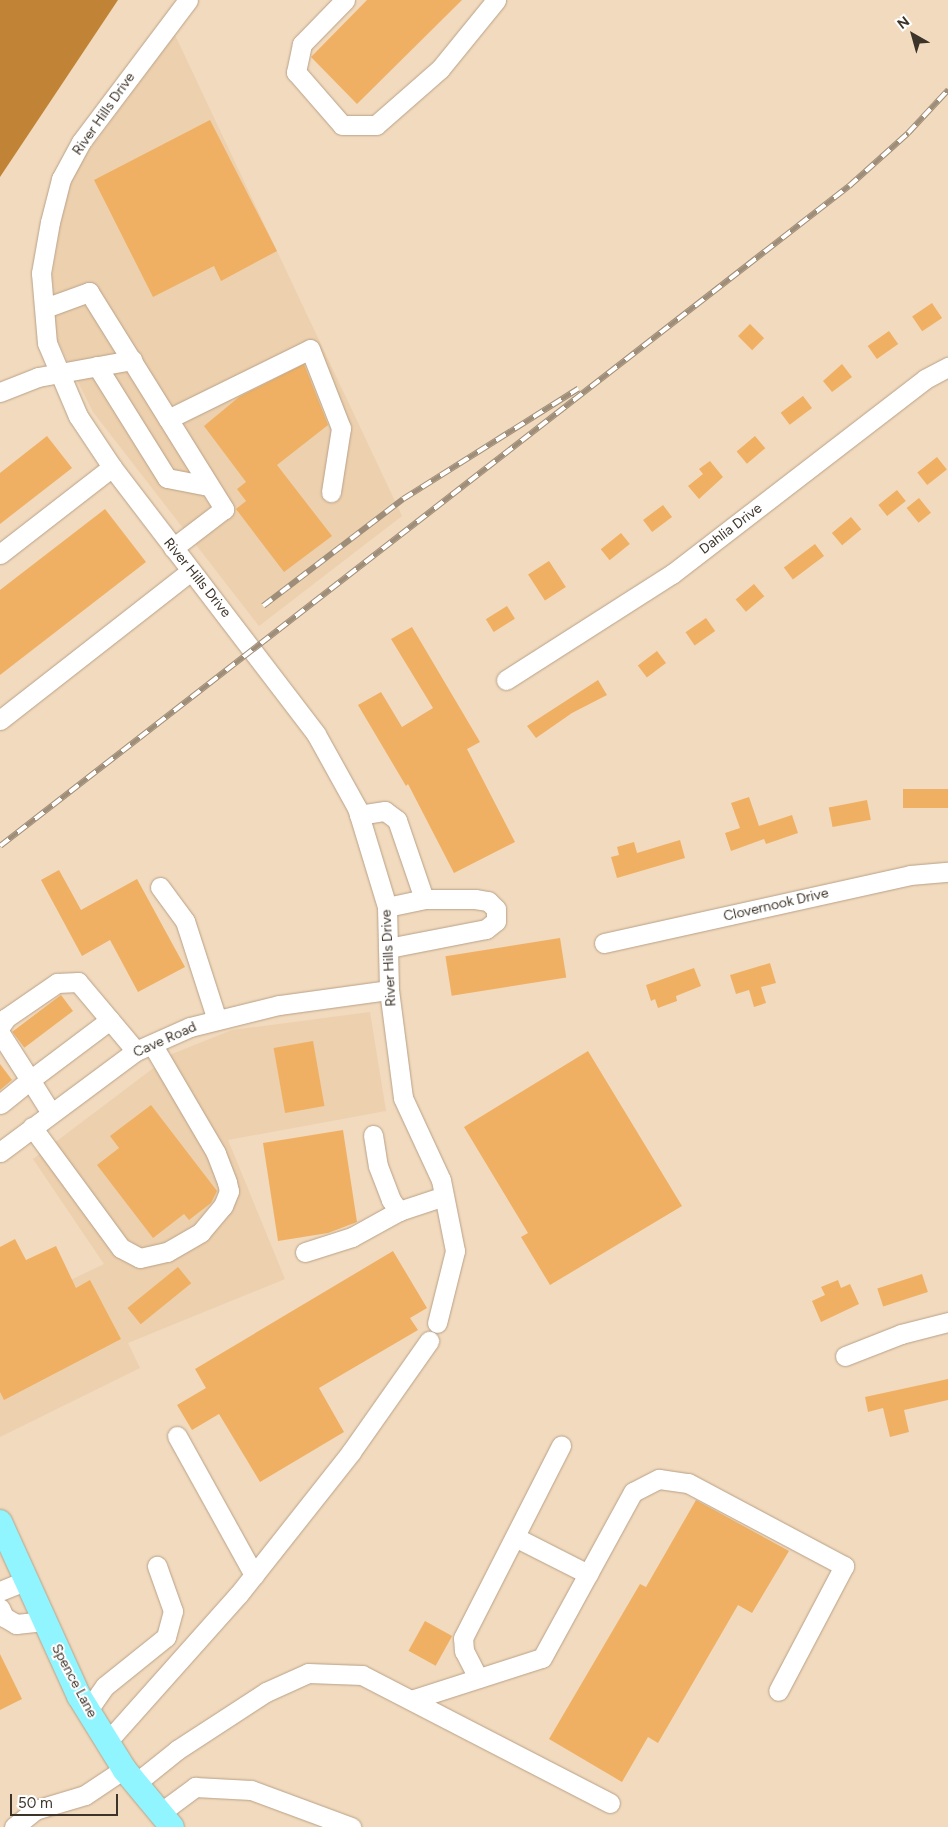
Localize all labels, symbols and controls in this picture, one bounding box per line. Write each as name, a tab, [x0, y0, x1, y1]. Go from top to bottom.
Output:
north arrow	[888, 10, 938, 60]
text: N	[894, 13, 913, 33]
street label: River Hills Drive	[69, 69, 139, 159]
street label: Dahlia Drive	[696, 500, 766, 558]
street label: River Hills Drive	[160, 535, 234, 621]
street label: Clovernook Drive	[722, 885, 830, 925]
street label: River Hills Drive	[378, 909, 400, 1007]
street label: Cave Road	[131, 1019, 199, 1061]
street label: Spence Lane	[48, 1641, 100, 1721]
scale bar	[12, 1784, 120, 1816]
text: 50 m	[18, 1794, 53, 1812]

